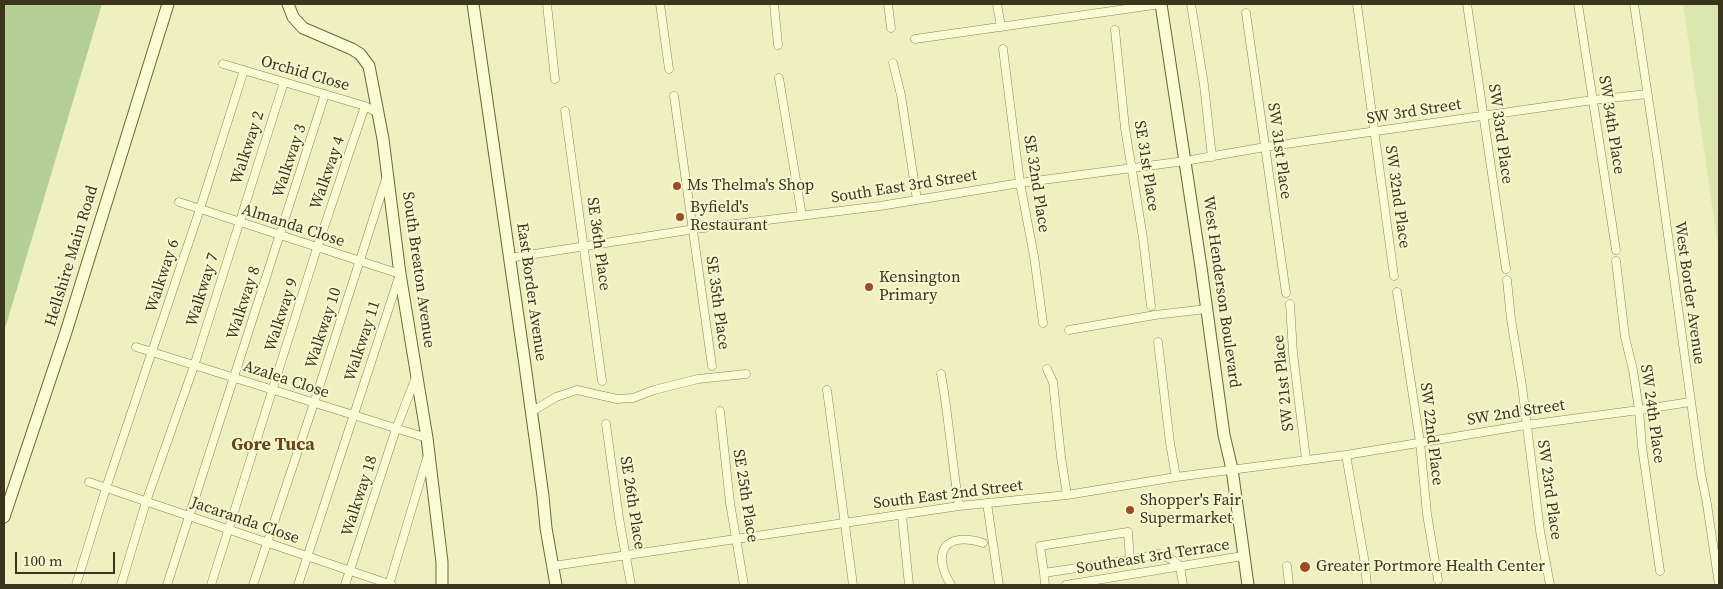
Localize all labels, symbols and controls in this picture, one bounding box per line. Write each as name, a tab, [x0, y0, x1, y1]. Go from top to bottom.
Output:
street label: Orchid Close	[258, 52, 352, 96]
street label: SW 34th Place	[1594, 74, 1628, 176]
street label: SW 33rd Place	[1484, 83, 1516, 185]
street label: SW 3rd Street	[1365, 95, 1463, 129]
street label: SW 31st Place	[1263, 102, 1295, 200]
street label: Walkway 2	[227, 109, 269, 187]
street label: SE 31st Place	[1129, 119, 1163, 213]
street label: Walkway 3	[269, 122, 311, 200]
street label: Walkway 4	[307, 134, 349, 212]
street label: SE 32nd Place	[1019, 134, 1053, 234]
street label: SW 32nd Place	[1380, 144, 1414, 250]
street label: South East 3rd Street	[830, 166, 978, 208]
place label: Ms Thelma's Shop	[687, 176, 814, 196]
marker: Ms Thelma's Shop	[671, 180, 683, 192]
street label: Hellshire Main Road	[41, 183, 103, 329]
street label: South Breaton Avenue	[398, 191, 438, 349]
street label: West Henderson Boulevard	[1198, 195, 1244, 389]
street label: SE 36th Place	[582, 196, 614, 292]
place label: Byfield's Restaurant	[690, 198, 768, 236]
street label: Almanda Close	[239, 200, 347, 252]
marker: Byfield's Restaurant	[674, 211, 686, 223]
street label: West Border Avenue	[1669, 220, 1709, 366]
street label: East Border Avenue	[512, 222, 550, 362]
street label: Walkway 6	[142, 237, 184, 315]
street label: Walkway 7	[183, 251, 223, 329]
street label: SE 35th Place	[701, 255, 733, 351]
street label: Walkway 8	[223, 264, 265, 342]
place label: Kensington Primary	[879, 268, 961, 306]
street label: Walkway 9	[261, 276, 303, 354]
marker: Kensington Primary	[863, 281, 875, 293]
street label: Walkway 10	[302, 285, 346, 371]
street label: Walkway 11	[341, 298, 385, 384]
street label: SW 21st Place	[1269, 334, 1299, 432]
street label: Azalea Close	[240, 357, 332, 403]
street label: SW 24th Place	[1636, 363, 1668, 465]
street label: SW 22nd Place	[1415, 381, 1447, 487]
street label: SW 2nd Street	[1466, 396, 1566, 430]
district label: Gore Tuca	[231, 434, 315, 456]
street label: SW 23rd Place	[1533, 439, 1565, 541]
street label: SE 25th Place	[728, 448, 762, 544]
street label: Walkway 18	[338, 453, 382, 539]
street label: SE 26th Place	[615, 455, 649, 551]
street label: South East 2nd Street	[872, 476, 1024, 514]
place label: Shopper's Fair Supermarket	[1140, 491, 1241, 529]
street label: Jacaranda Close	[188, 493, 302, 549]
marker: Shopper's Fair Supermarket	[1124, 504, 1136, 516]
street label: Southeast 3rd Terrace	[1075, 535, 1231, 579]
scale bar	[18, 542, 118, 574]
text: 100 m	[23, 550, 63, 571]
place label: Greater Portmore Health Center	[1316, 557, 1545, 577]
marker: Greater Portmore Health Center	[1298, 560, 1312, 574]

